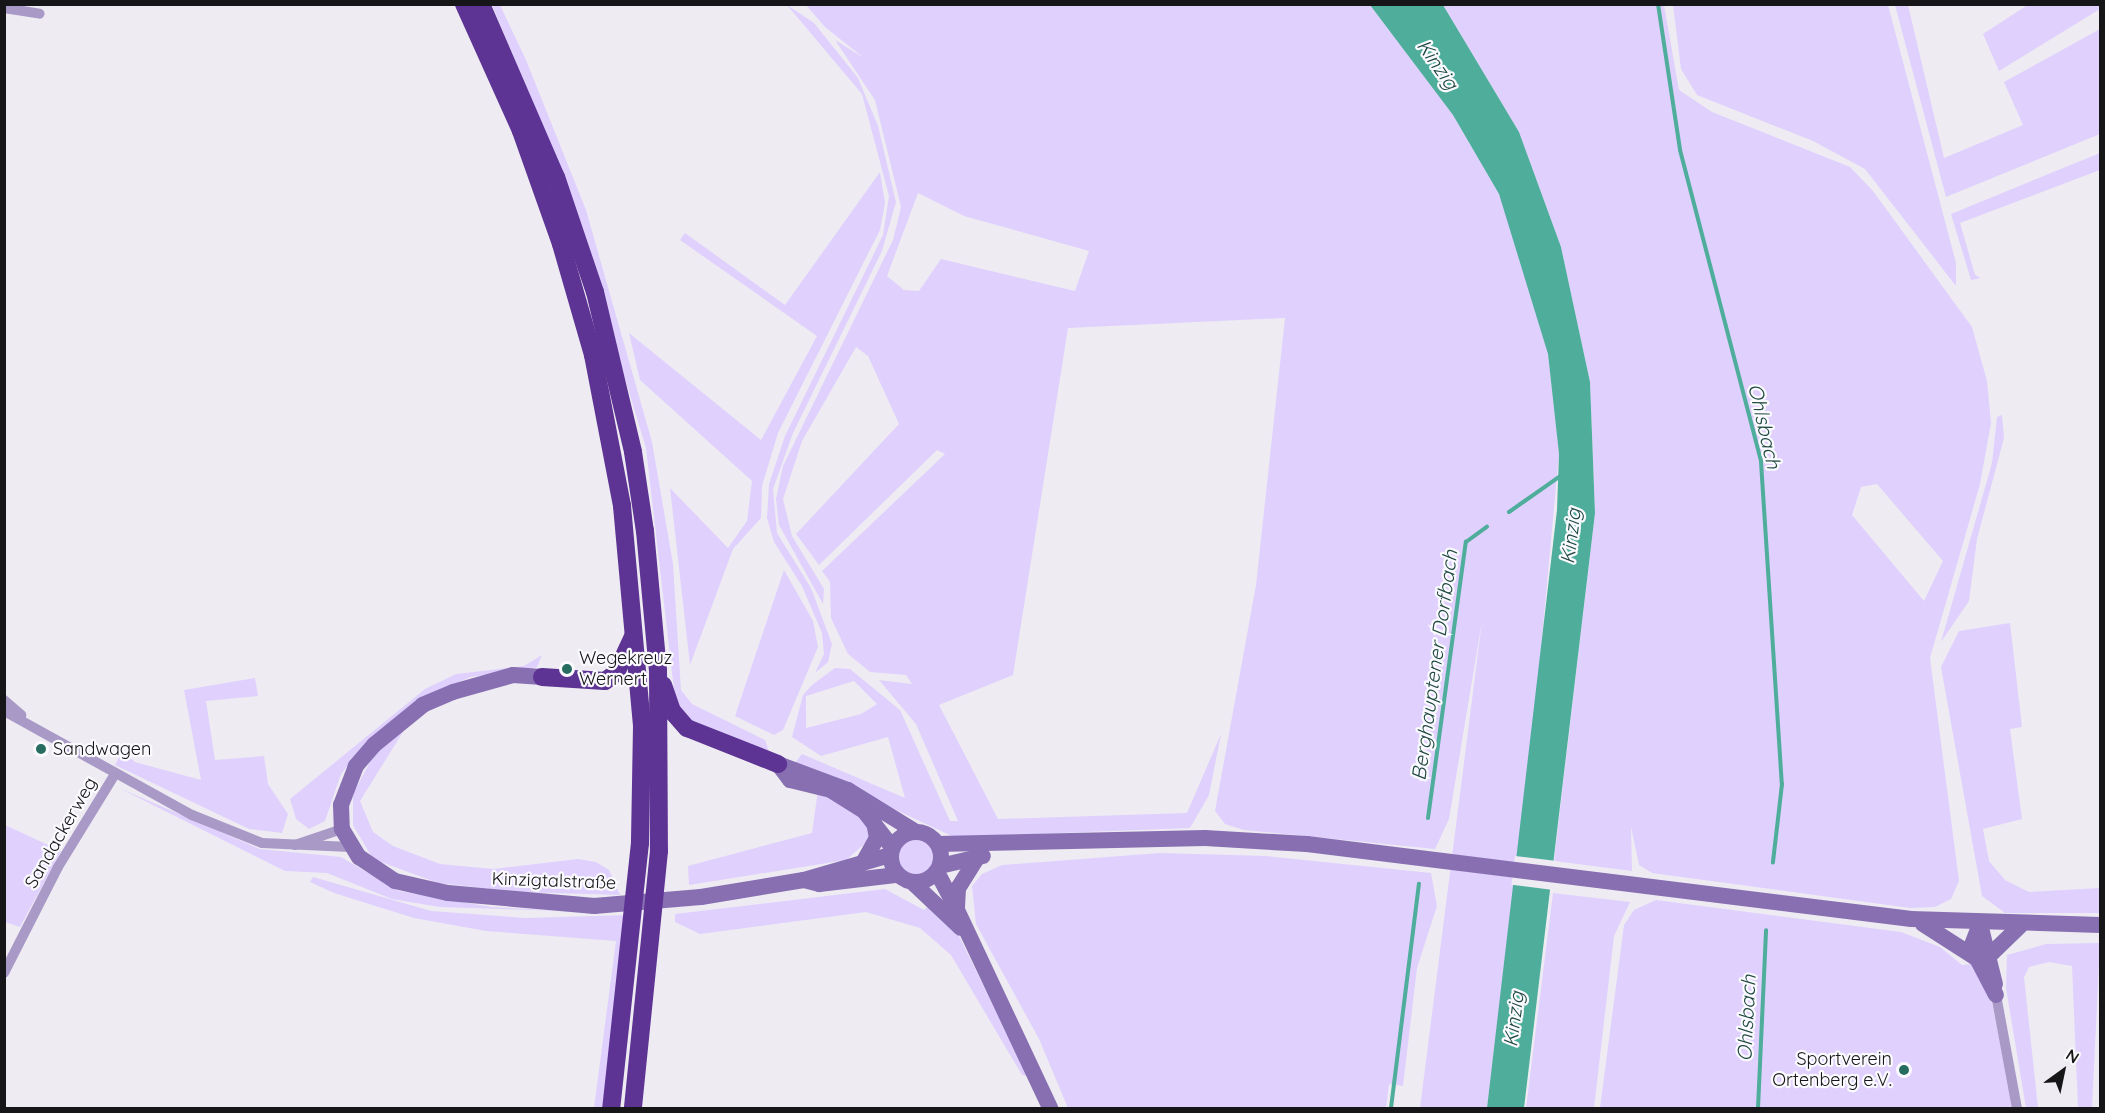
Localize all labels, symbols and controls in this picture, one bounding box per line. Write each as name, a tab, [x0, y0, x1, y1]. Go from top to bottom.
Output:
water label: Kinzig	[1412, 34, 1464, 94]
water label: Ohlsbach	[1744, 381, 1786, 471]
water label: Kinzig	[1555, 507, 1585, 565]
water label: Berghauptener Dorfbach	[1406, 548, 1462, 782]
place label: Wegekreuz Wernert	[579, 648, 672, 690]
marker: Wegekreuz Wernert	[560, 662, 574, 676]
place label: Sandwagen	[53, 738, 151, 760]
marker: Sandwagen	[34, 742, 48, 756]
street label: Sandackerweg	[20, 774, 102, 892]
street label: Kinzigtalstraße	[491, 868, 617, 894]
water label: Ohlsbach	[1732, 974, 1760, 1062]
water label: Kinzig	[1498, 990, 1528, 1048]
north arrow	[2033, 1041, 2093, 1101]
text: N	[2062, 1044, 2083, 1067]
place label: Sportverein Ortenberg e.V.	[1772, 1049, 1892, 1092]
marker: Sportverein Ortenberg e.V.	[1897, 1063, 1911, 1077]

